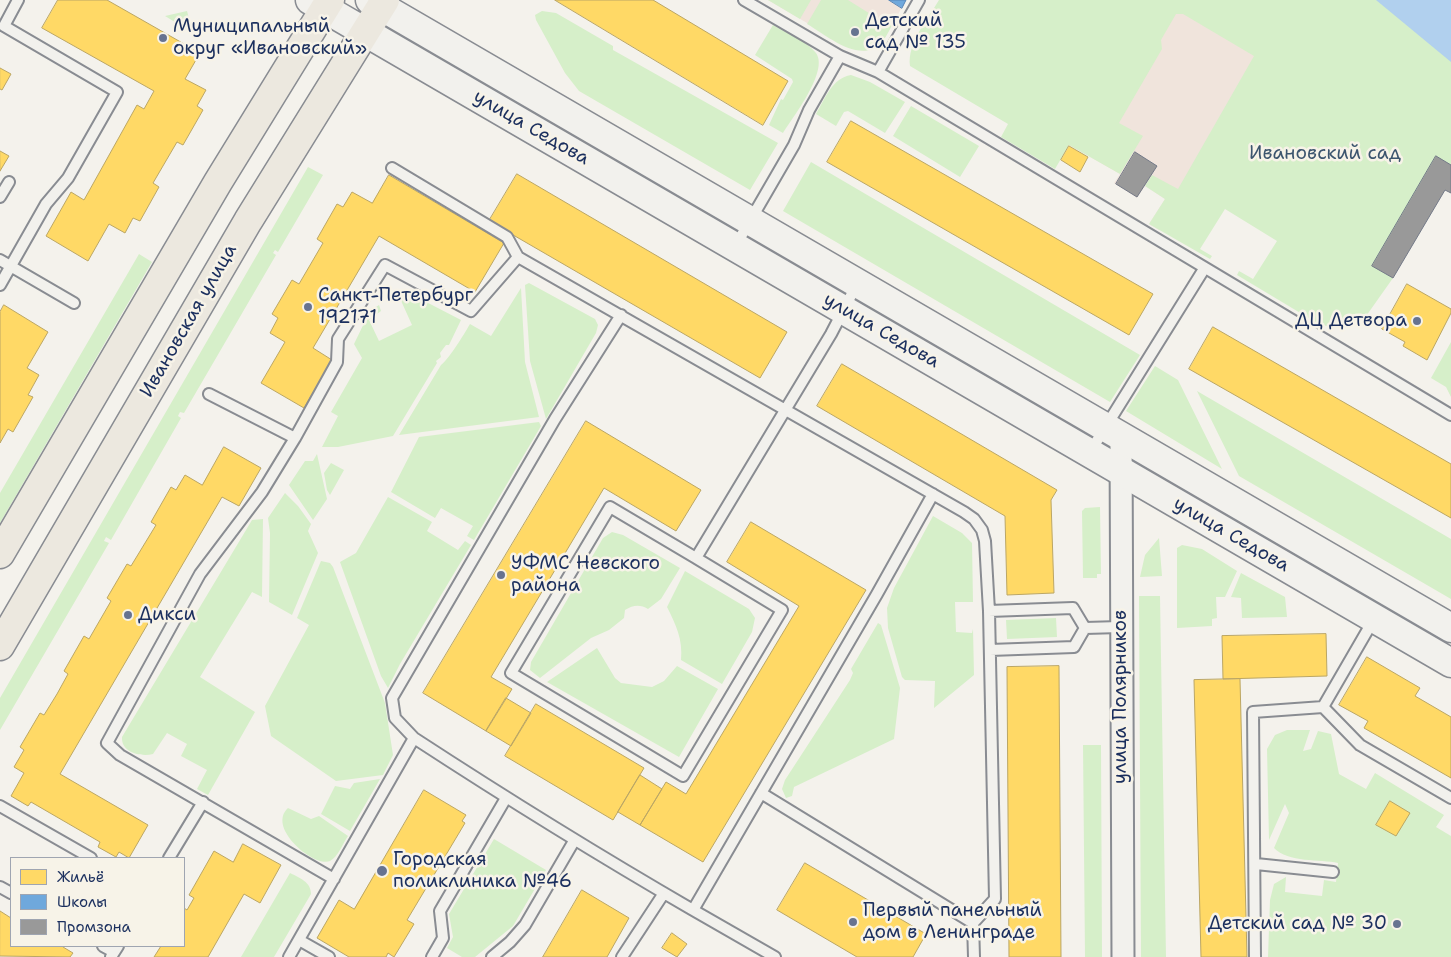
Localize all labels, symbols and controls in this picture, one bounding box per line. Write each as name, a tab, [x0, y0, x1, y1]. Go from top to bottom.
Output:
place label: Детский сад № 135	[865, 10, 966, 54]
place label: Муниципальный округ «Ивановский»	[173, 16, 367, 60]
marker: Детский сад № 135	[849, 26, 861, 38]
marker: Муниципальный округ «Ивановский»	[157, 32, 169, 44]
street label: улица Седова	[469, 86, 593, 170]
park label: Ивановский сад	[1249, 143, 1401, 165]
street label: Ивановская улица	[136, 240, 242, 402]
place label: Санкт-Петербург 192171	[318, 285, 473, 329]
street label: улица Седова	[819, 289, 943, 373]
marker: Санкт-Петербург 192171	[302, 301, 314, 313]
place label: ДЦ Детвора	[1295, 310, 1407, 332]
marker: ДЦ Детвора	[1411, 315, 1423, 327]
street label: улица Седова	[1169, 493, 1293, 577]
place label: УФМС Невского района	[511, 553, 660, 597]
marker: УФМС Невского района	[495, 569, 507, 581]
place label: Дикси	[138, 604, 196, 626]
marker: Дикси	[122, 609, 134, 621]
street label: улица Полярников	[1110, 610, 1132, 784]
place label: Городская поликлиника №46	[393, 849, 572, 893]
legend	[10, 857, 185, 947]
marker: Городская поликлиника №46	[375, 864, 389, 878]
text: Жильё	[57, 867, 104, 887]
text: Школы	[57, 892, 107, 912]
place label: Первый панельный дом в Ленинграде	[863, 900, 1042, 944]
place label: Детский сад № 30	[1208, 913, 1387, 935]
marker: Первый панельный дом в Ленинграде	[847, 916, 859, 928]
text: Промзона	[57, 917, 131, 937]
marker: Детский сад № 30	[1391, 918, 1403, 930]

